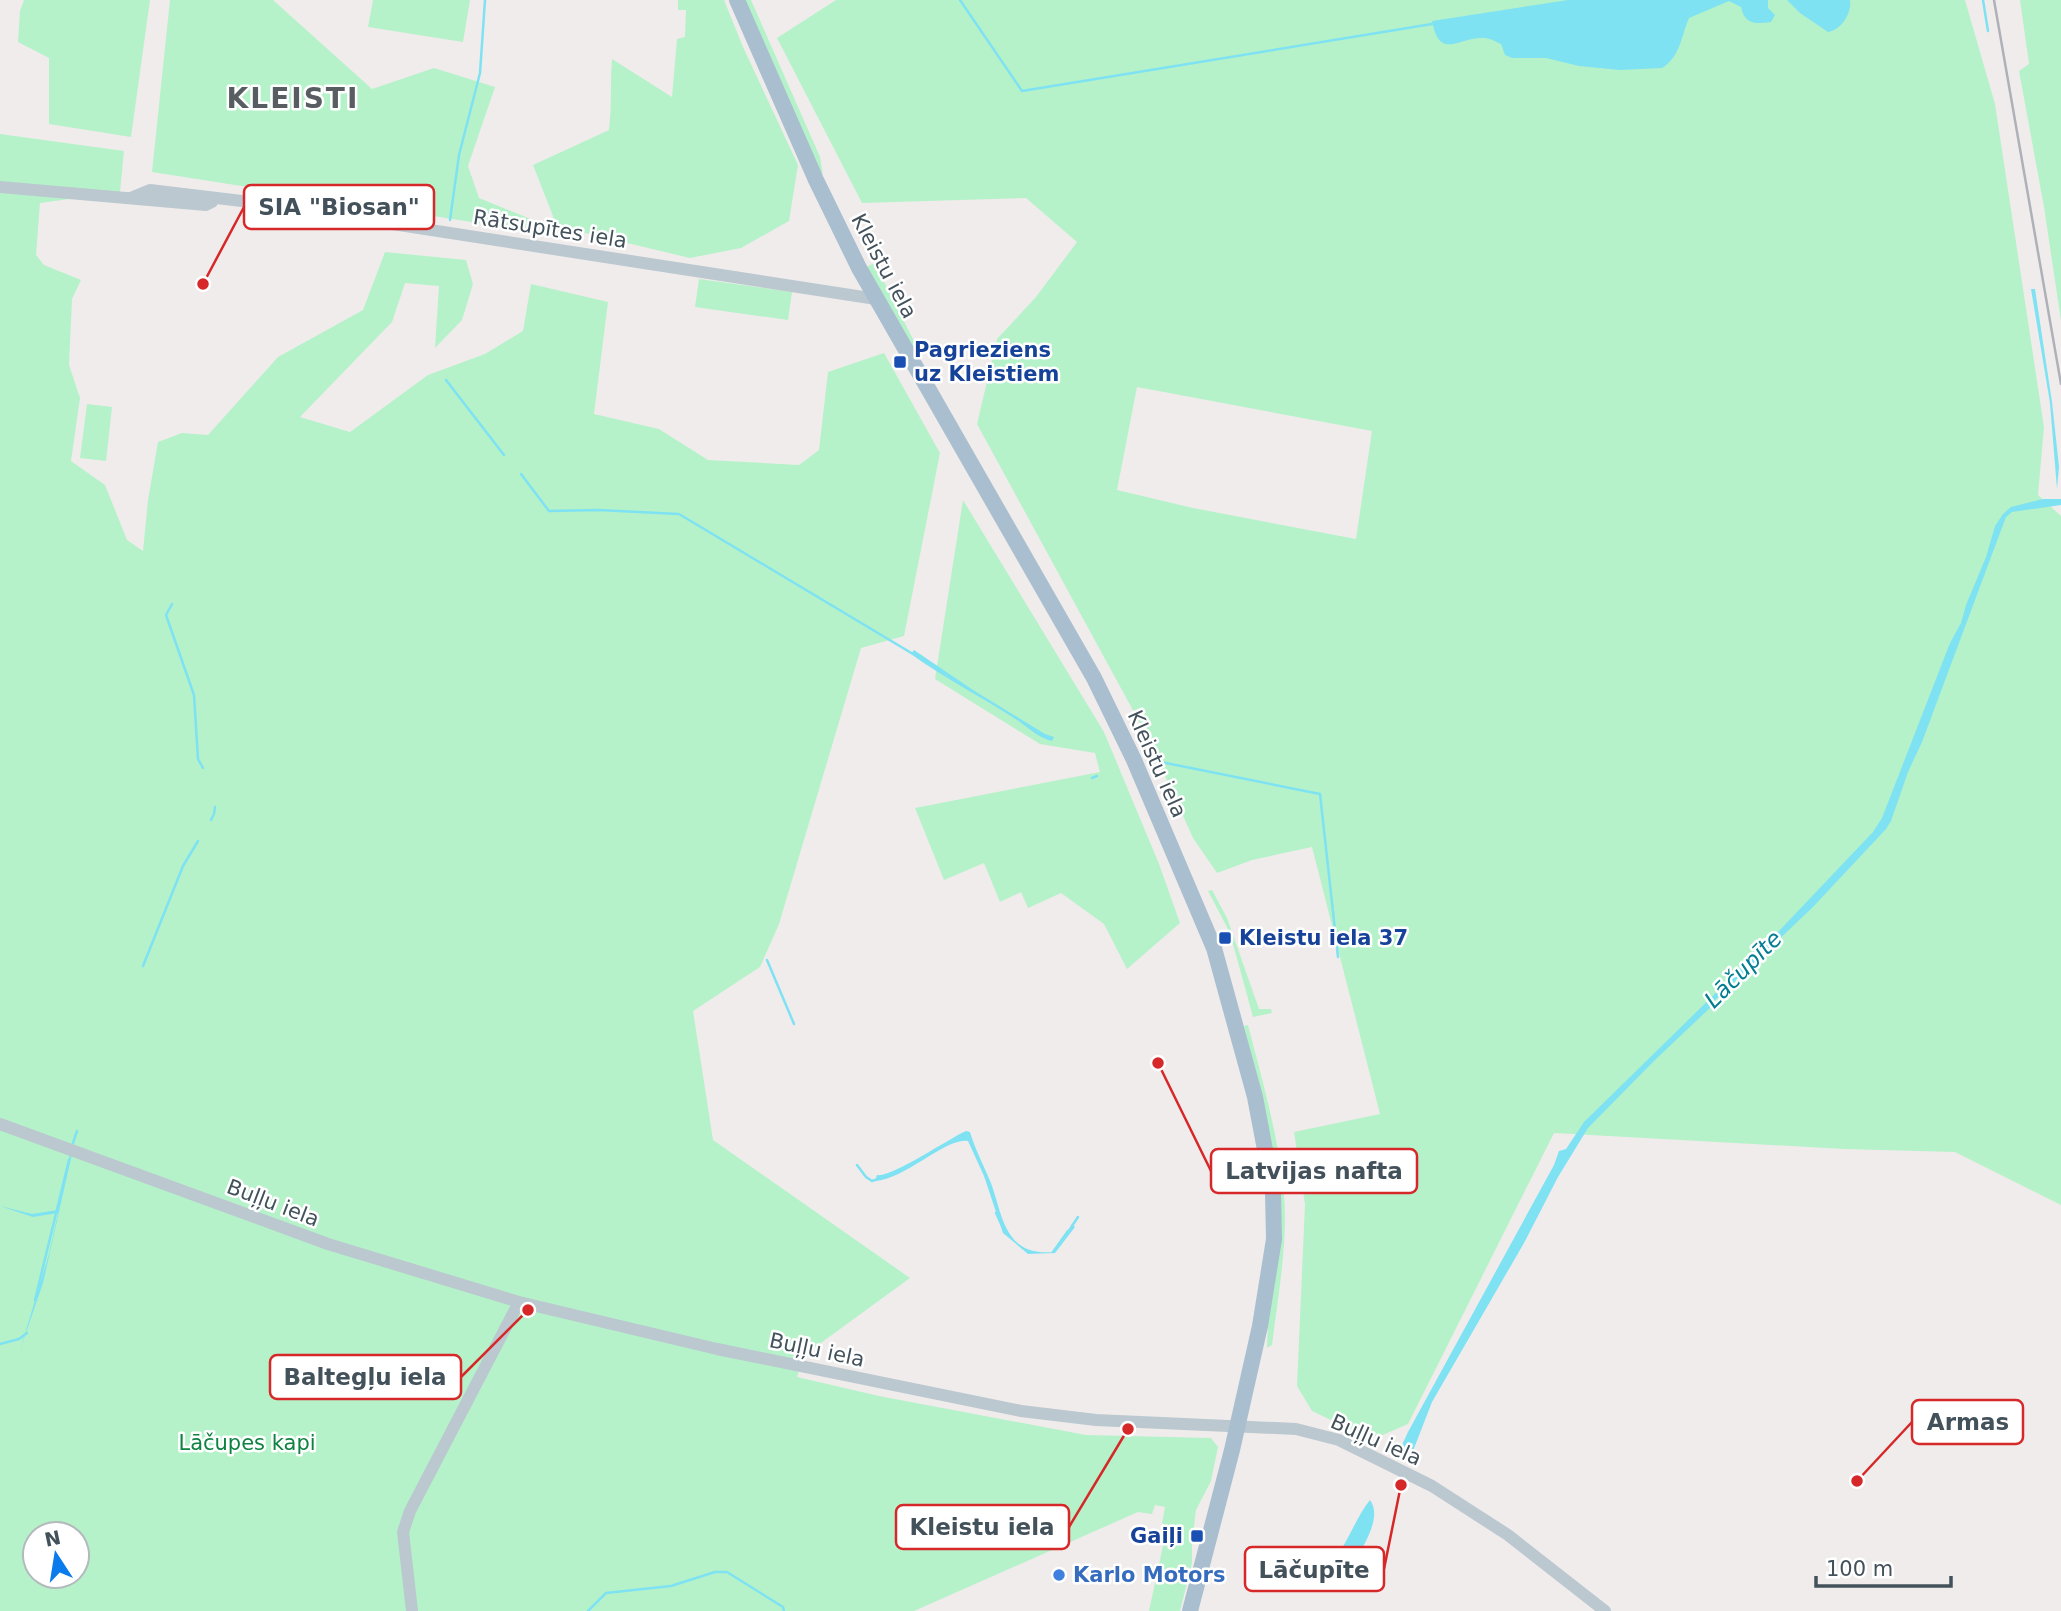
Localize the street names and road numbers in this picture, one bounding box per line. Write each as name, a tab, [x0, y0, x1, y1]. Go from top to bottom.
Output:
street label: Rātsupītes iela	[471, 205, 629, 253]
street label: Kleistu iela	[846, 210, 922, 322]
street label: Kleistu iela	[1123, 707, 1191, 821]
street label: Buļļu iela	[224, 1174, 322, 1232]
street label: Buļļu iela	[767, 1328, 867, 1372]
street label: Buļļu iela	[1327, 1409, 1425, 1471]

